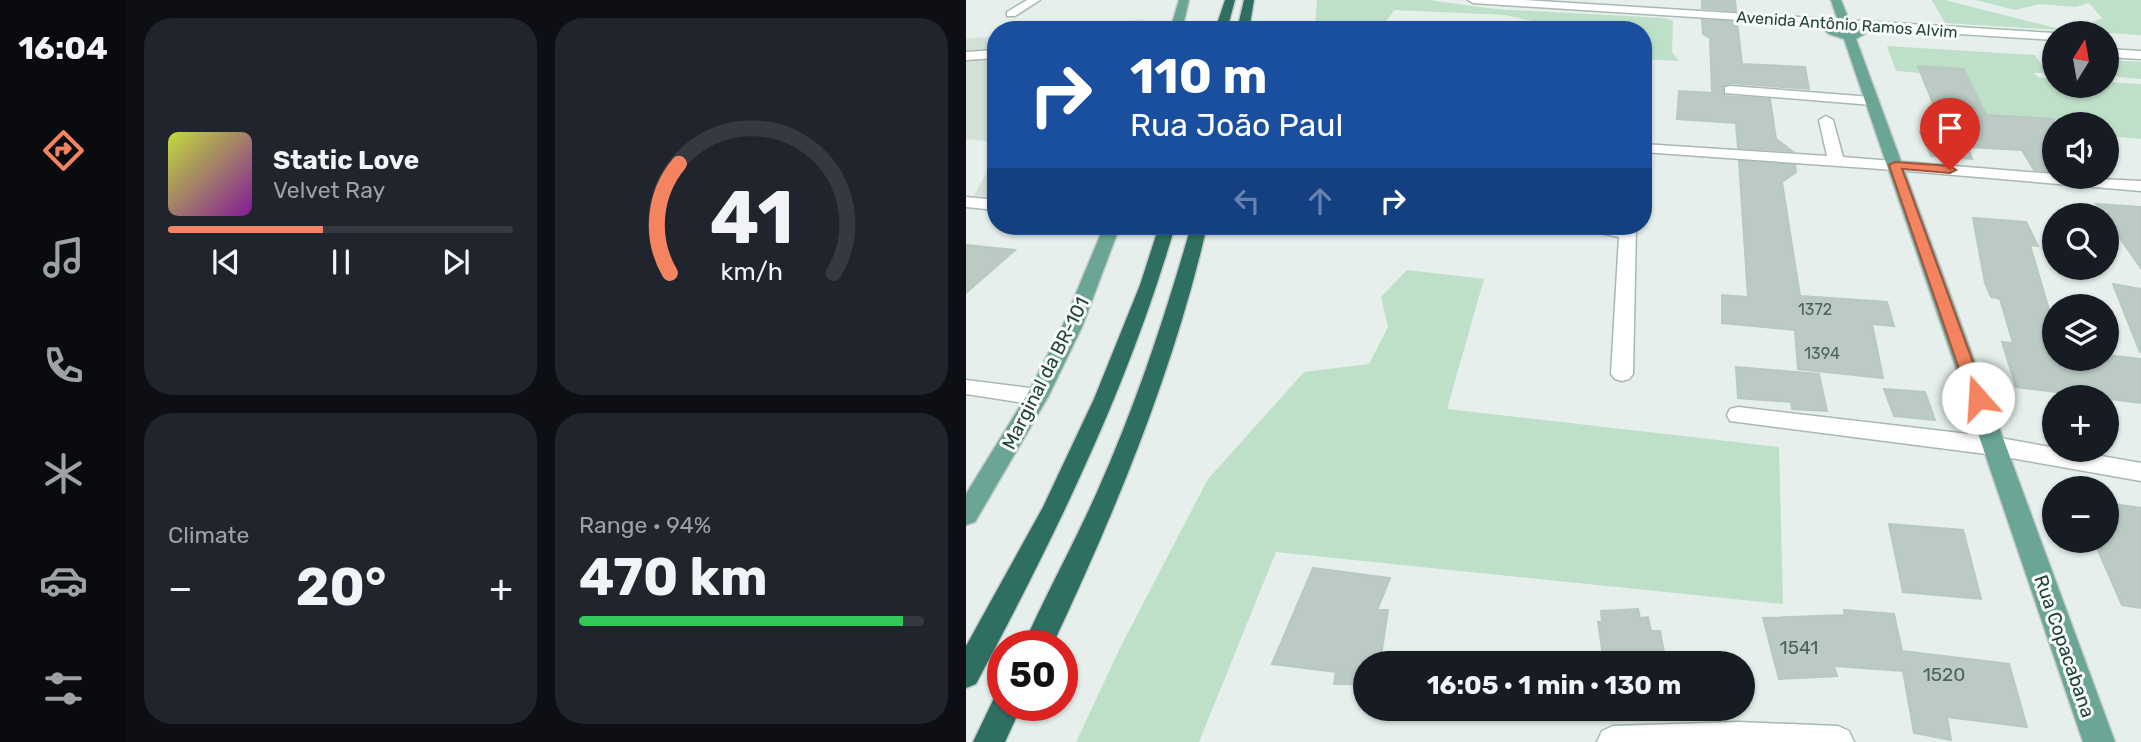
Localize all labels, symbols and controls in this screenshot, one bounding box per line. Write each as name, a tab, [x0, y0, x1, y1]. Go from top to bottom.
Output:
street label: Avenida Antônio Ramos Alvim	[1736, 7, 1958, 42]
north arrow	[2042, 21, 2119, 98]
map controls	[2042, 21, 2119, 553]
text: 16:04	[18, 29, 108, 67]
text: 110 m	[1130, 47, 1267, 105]
icon: right	[1015, 49, 1106, 140]
pin	[1920, 98, 1980, 170]
text: Rua João Paul	[1130, 106, 1343, 144]
icon: arrive	[1931, 109, 1969, 147]
button: sound	[2042, 112, 2119, 189]
icon: directions	[39, 126, 88, 175]
text: Static Love	[273, 145, 419, 176]
text: 41	[709, 175, 794, 261]
text: Velvet Ray	[273, 176, 385, 204]
icon: left	[1228, 182, 1266, 220]
icon: ahead	[1301, 182, 1339, 220]
icon: right	[1374, 182, 1412, 220]
button: search	[2042, 203, 2119, 280]
icon: music	[39, 233, 88, 282]
icon: previous	[207, 243, 245, 281]
icon: pause	[322, 243, 360, 281]
icon: next	[437, 243, 475, 281]
text: km/h	[720, 257, 783, 286]
street label: Marginal da BR-101	[997, 293, 1094, 453]
button: layers	[2042, 294, 2119, 371]
house number: 1372	[1798, 300, 1832, 319]
icon: phone	[39, 341, 88, 390]
house number: 1394	[1804, 344, 1840, 363]
position arrow	[1941, 361, 2015, 435]
button: +	[2042, 385, 2119, 462]
icon: climate	[39, 449, 88, 498]
button: −	[2042, 476, 2119, 553]
text: Range · 94%	[579, 511, 711, 539]
text: Climate	[168, 521, 249, 549]
text: 470 km	[579, 546, 768, 608]
icon: car	[39, 556, 88, 605]
text: 20°	[296, 556, 386, 618]
text: −	[168, 565, 193, 611]
text: +	[489, 565, 513, 611]
street label: Rua Copacabana	[2029, 572, 2100, 720]
speed limit sign: 50	[987, 630, 1078, 721]
house number: 1541	[1780, 636, 1818, 659]
house number: 1520	[1923, 663, 1965, 686]
icon: filters	[39, 664, 88, 713]
text: 16:05 · 1 min · 130 m	[1427, 670, 1681, 701]

